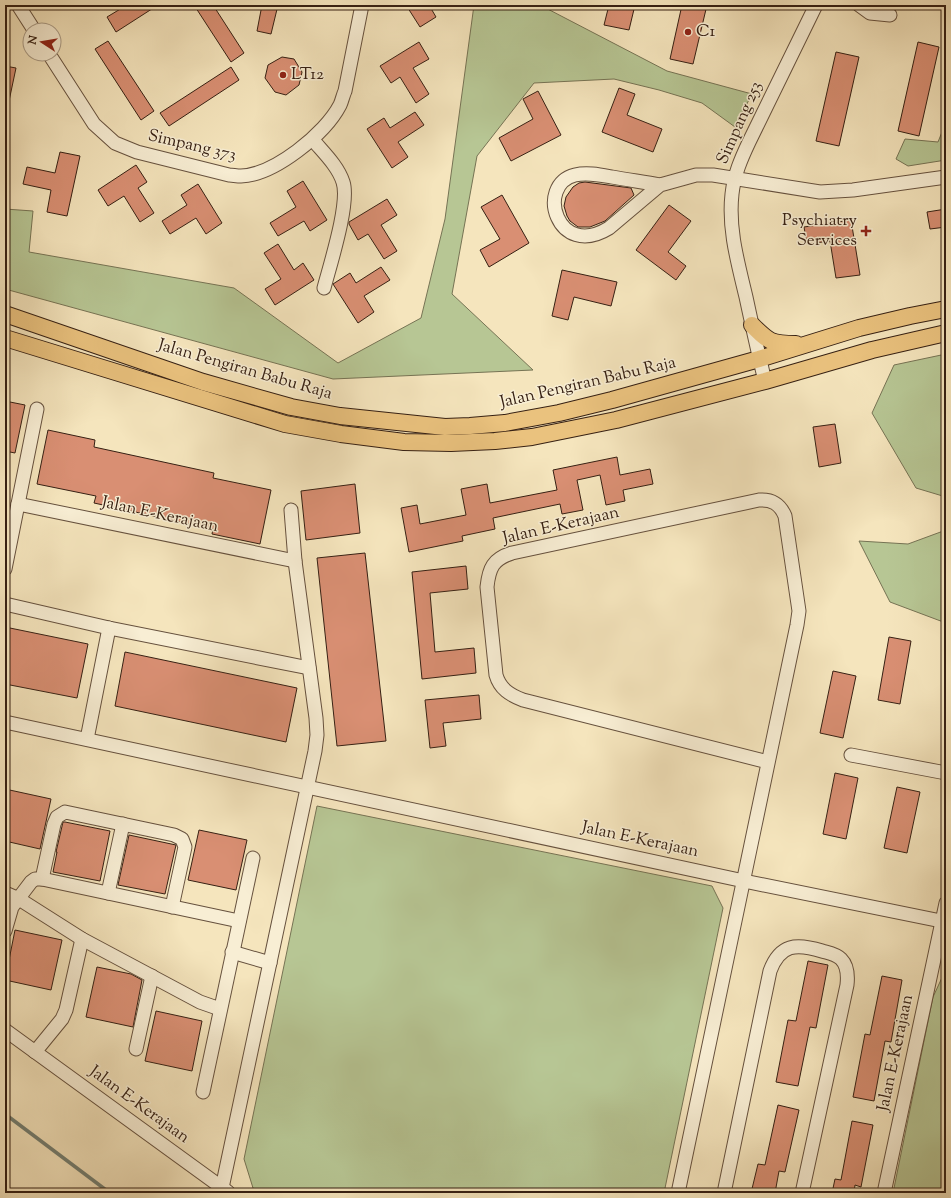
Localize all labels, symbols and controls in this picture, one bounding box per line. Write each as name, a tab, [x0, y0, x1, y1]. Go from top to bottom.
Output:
place label: C1	[696, 20, 715, 44]
north arrow	[22, 22, 62, 62]
marker: C1	[683, 27, 693, 37]
text: N	[24, 34, 42, 47]
place label: LT12	[291, 63, 324, 87]
marker: LT12	[278, 70, 288, 80]
street label: Simpang 253	[711, 78, 769, 168]
street label: Simpang 373	[145, 124, 239, 168]
place label: Psychiatry Services	[782, 209, 858, 253]
marker: Psychiatry Services	[860, 225, 872, 237]
street label: Jalan Pengiran Babu Raja	[154, 333, 335, 406]
street label: Jalan Pengiran Babu Raja	[497, 351, 679, 415]
street label: Jalan E-Kerajaan	[98, 491, 221, 539]
street label: Jalan E-Kerajaan	[499, 501, 622, 551]
street label: Jalan E-Kerajaan	[578, 816, 701, 864]
street label: Jalan E-Kerajaan	[872, 992, 920, 1115]
street label: Jalan E-Kerajaan	[83, 1060, 194, 1150]

